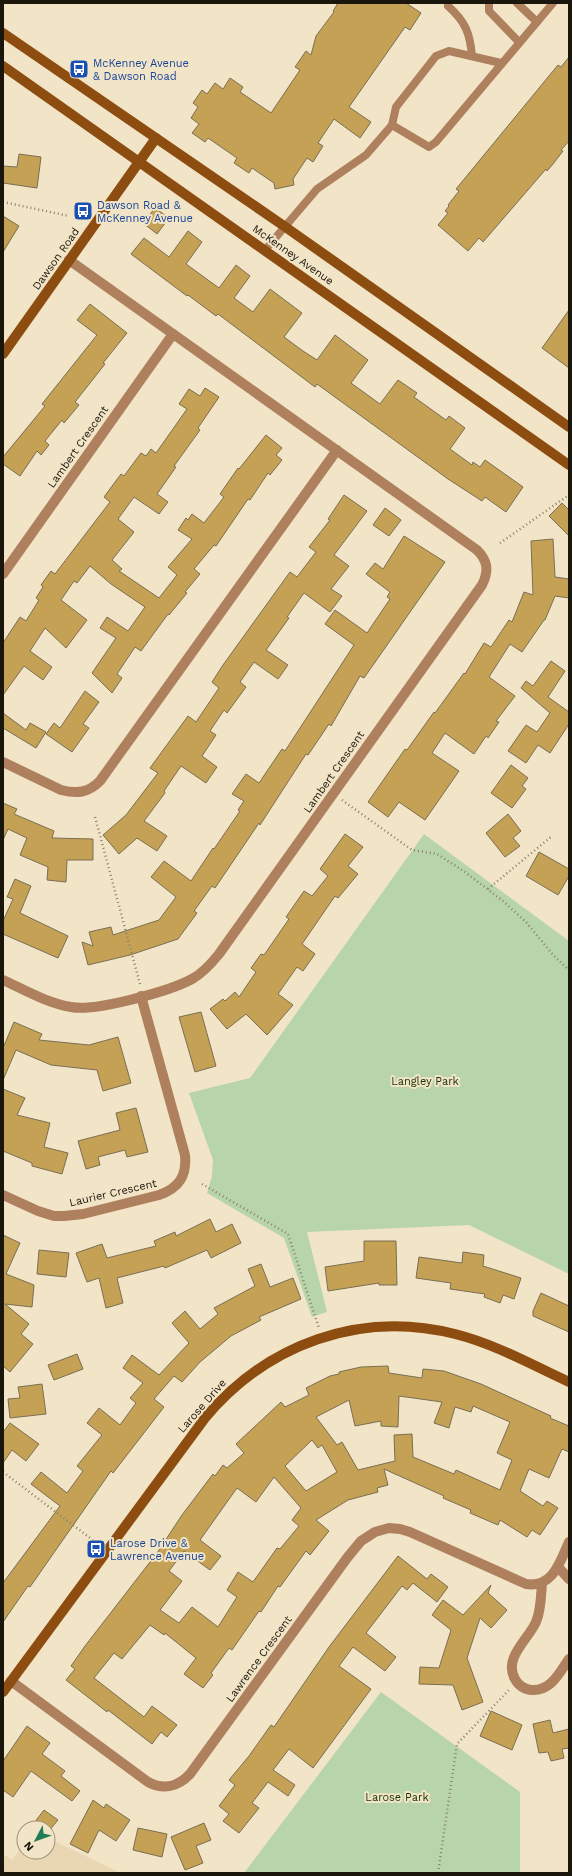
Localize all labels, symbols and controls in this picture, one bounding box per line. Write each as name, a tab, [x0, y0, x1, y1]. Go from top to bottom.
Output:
place label: McKenney Avenue & Dawson Road	[93, 57, 189, 83]
bus stop icon: McKenney Avenue & Dawson Road	[68, 58, 90, 80]
place label: Dawson Road & McKenney Avenue	[97, 199, 193, 225]
bus stop icon: Dawson Road & McKenney Avenue	[72, 200, 94, 222]
street label: McKenney Avenue	[250, 222, 336, 288]
street label: Dawson Road	[30, 225, 82, 293]
street label: Lambert Crescent	[45, 403, 111, 490]
street label: Lambert Crescent	[301, 728, 367, 815]
park label: Langley Park	[391, 1075, 459, 1088]
street label: Laurier Crescent	[68, 1177, 158, 1209]
street label: Larose Drive	[175, 1376, 229, 1436]
place label: Larose Drive & Lawrence Avenue	[110, 1537, 204, 1563]
bus stop icon: Larose Drive & Lawrence Avenue	[85, 1538, 107, 1560]
street label: Lawrence Crescent	[223, 1613, 295, 1705]
park label: Larose Park	[365, 1791, 429, 1804]
north arrow	[16, 1820, 56, 1860]
text: N	[21, 1839, 36, 1854]

